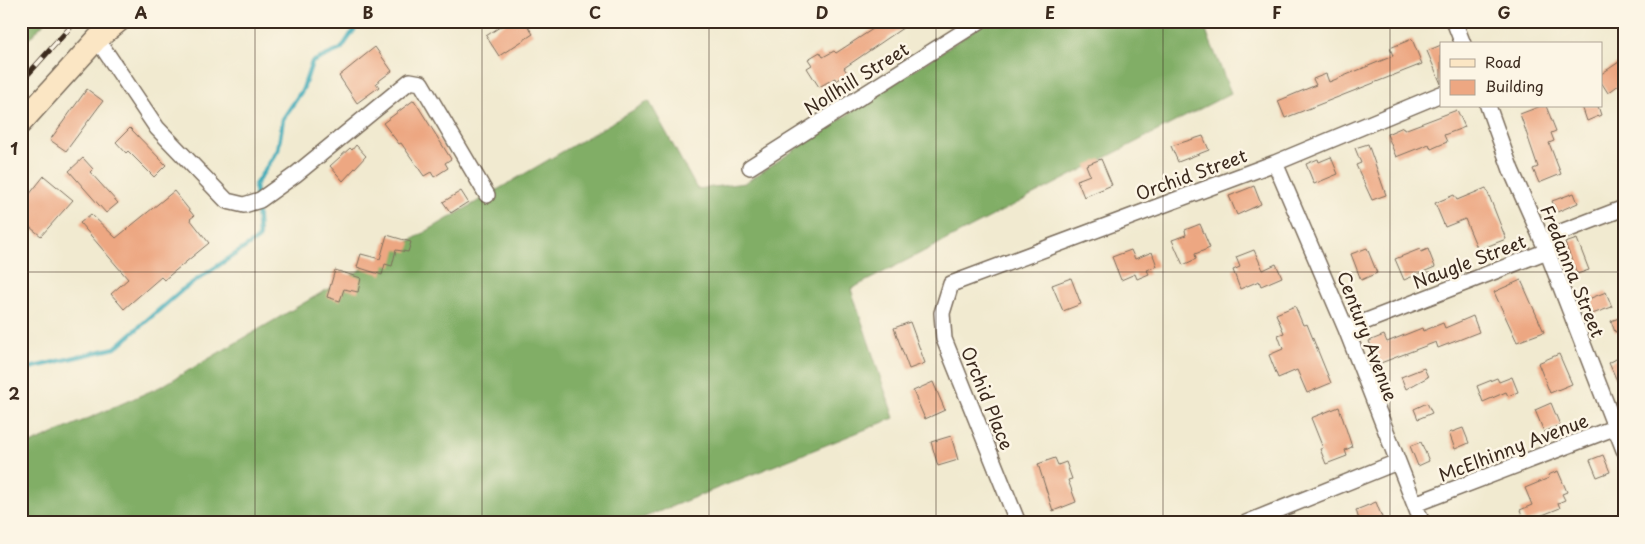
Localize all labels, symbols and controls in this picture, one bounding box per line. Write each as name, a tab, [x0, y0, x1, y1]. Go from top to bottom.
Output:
text: A	[135, 0, 148, 24]
text: B	[363, 0, 374, 24]
text: C	[589, 0, 601, 24]
text: D	[816, 0, 828, 24]
text: E	[1045, 0, 1055, 24]
text: F	[1272, 0, 1282, 24]
text: G	[1497, 0, 1511, 24]
street label: Nollhill Street	[798, 35, 914, 121]
legend	[1440, 42, 1602, 108]
text: Road	[1485, 50, 1521, 73]
text: Building	[1485, 74, 1544, 97]
text: 1	[10, 136, 18, 160]
street label: Orchid Street	[1132, 141, 1250, 207]
street label: Fredanna Street	[1534, 201, 1612, 341]
street label: Naugle Street	[1409, 227, 1529, 295]
street label: Century Avenue	[1331, 267, 1405, 405]
street label: Orchid Place	[955, 342, 1021, 454]
text: 2	[8, 381, 20, 405]
street label: McElhinny Avenue	[1434, 406, 1592, 488]

